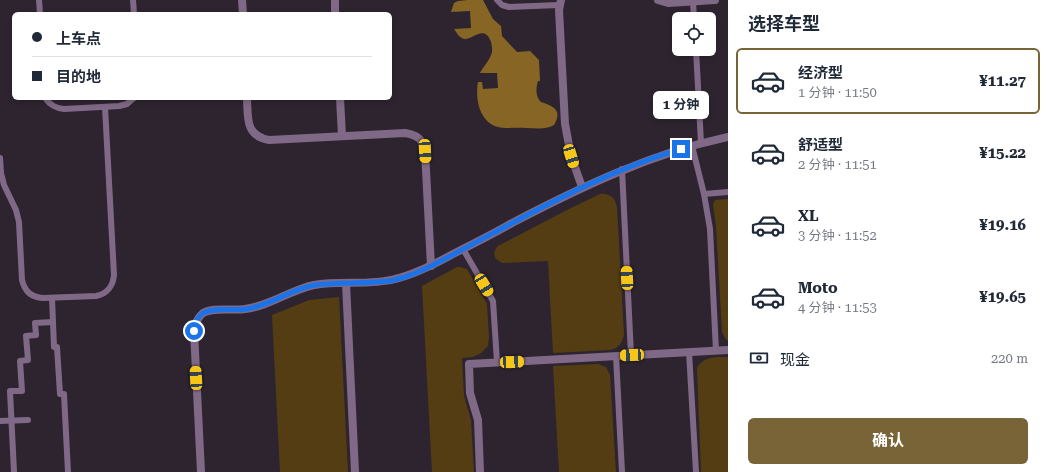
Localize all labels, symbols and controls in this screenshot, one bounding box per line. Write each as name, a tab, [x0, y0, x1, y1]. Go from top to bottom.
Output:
map controls	[672, 12, 716, 56]
button: locate	[672, 12, 716, 56]
text: 选择车型	[748, 13, 820, 34]
text: 上车点	[56, 30, 101, 48]
icon: car	[750, 63, 786, 99]
text: 经济型	[798, 64, 843, 82]
text: 目的地	[56, 68, 101, 86]
text: ¥11.27	[979, 72, 1026, 90]
text: 1 分钟 · 11:50	[798, 85, 877, 100]
callout: 1 分钟	[653, 91, 709, 119]
text: 1 分钟	[663, 97, 699, 112]
icon: car	[750, 135, 786, 171]
text: 舒适型	[798, 136, 843, 154]
car	[418, 139, 432, 163]
route end	[672, 140, 690, 158]
car	[562, 143, 580, 169]
text: ¥15.22	[979, 144, 1026, 162]
text: 2 分钟 · 11:51	[798, 157, 877, 172]
icon: car	[750, 207, 786, 243]
text: XL	[798, 207, 819, 225]
text: ¥19.16	[979, 216, 1026, 234]
text: 3 分钟 · 11:52	[798, 228, 877, 243]
car	[620, 266, 634, 290]
car	[473, 272, 495, 298]
icon: car	[750, 279, 786, 315]
text: Moto	[798, 279, 838, 297]
text: ¥19.65	[979, 288, 1026, 306]
text: 4 分钟 · 11:53	[798, 300, 877, 315]
route start	[185, 322, 203, 340]
icon: cash	[748, 347, 770, 369]
car	[620, 348, 644, 362]
text: 现金	[780, 351, 810, 369]
text: 220 m	[991, 351, 1028, 366]
car	[500, 355, 524, 369]
car	[189, 366, 203, 390]
button: 确认	[748, 418, 1028, 464]

